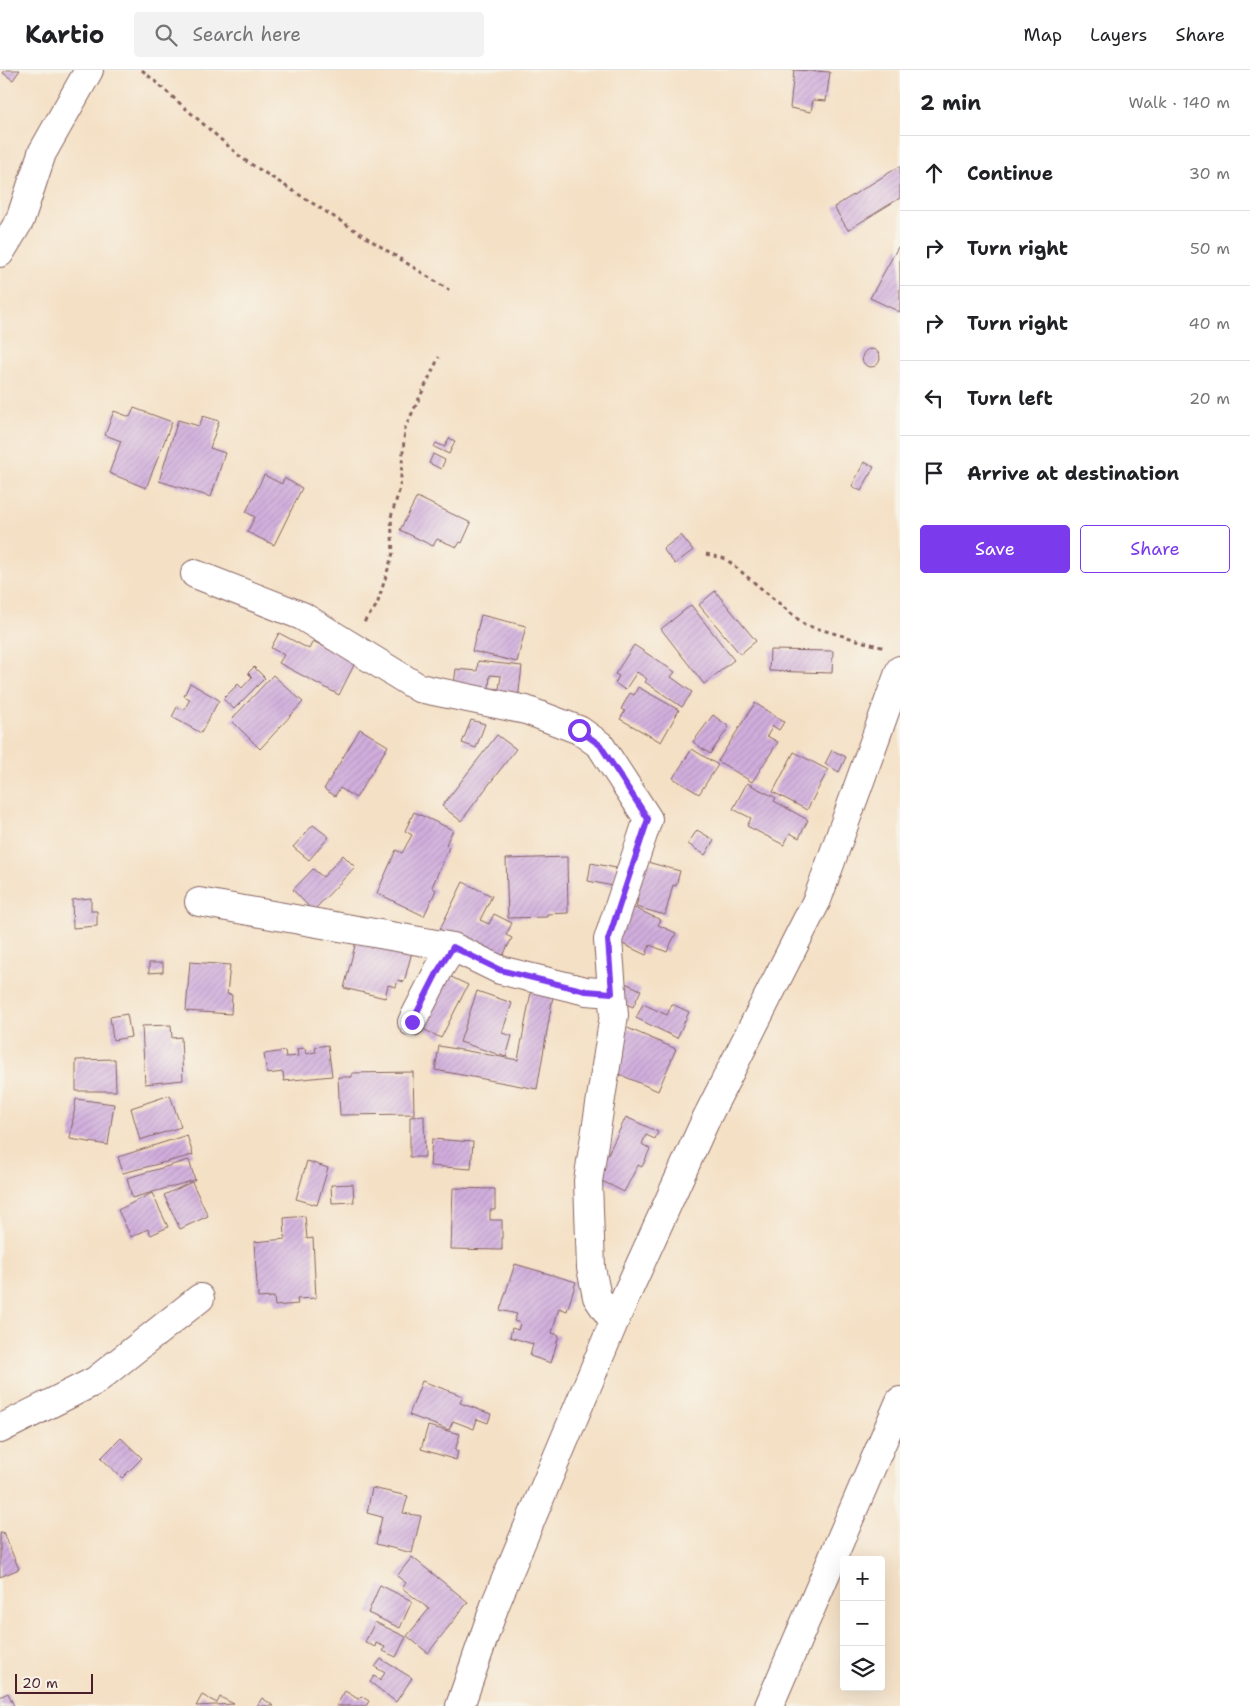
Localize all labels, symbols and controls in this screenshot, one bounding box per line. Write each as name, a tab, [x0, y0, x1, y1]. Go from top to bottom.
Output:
search box	[134, 12, 484, 57]
text: Kartio	[25, 19, 104, 51]
icon: search	[152, 21, 180, 49]
text: Search here	[192, 22, 301, 47]
text: Map	[1024, 23, 1062, 47]
text: Layers	[1090, 23, 1147, 47]
text: Share	[1175, 23, 1225, 47]
text: 2 min	[920, 89, 981, 117]
text: Walk · 140 m	[1128, 92, 1230, 113]
icon: ahead	[920, 159, 948, 187]
text: Continue	[967, 161, 1053, 186]
text: 30 m	[1189, 163, 1230, 184]
icon: right	[920, 234, 948, 262]
text: Turn right	[967, 236, 1068, 261]
text: 50 m	[1190, 238, 1230, 259]
icon: right	[920, 309, 948, 337]
text: Turn right	[967, 311, 1068, 336]
text: 40 m	[1188, 313, 1230, 334]
icon: left	[920, 384, 948, 412]
text: Turn left	[967, 386, 1053, 411]
text: 20 m	[1189, 388, 1230, 409]
icon: arrive	[920, 459, 948, 487]
text: Arrive at destination	[967, 461, 1179, 486]
button: Save	[920, 525, 1070, 573]
button: Share	[1080, 525, 1230, 573]
route start	[568, 719, 591, 742]
route end	[401, 1011, 424, 1034]
map controls	[840, 1556, 885, 1691]
button: +	[840, 1556, 885, 1601]
button: −	[840, 1601, 885, 1646]
button: layers	[840, 1646, 885, 1691]
scale bar	[15, 1671, 92, 1694]
text: 20 m	[22, 1674, 58, 1692]

